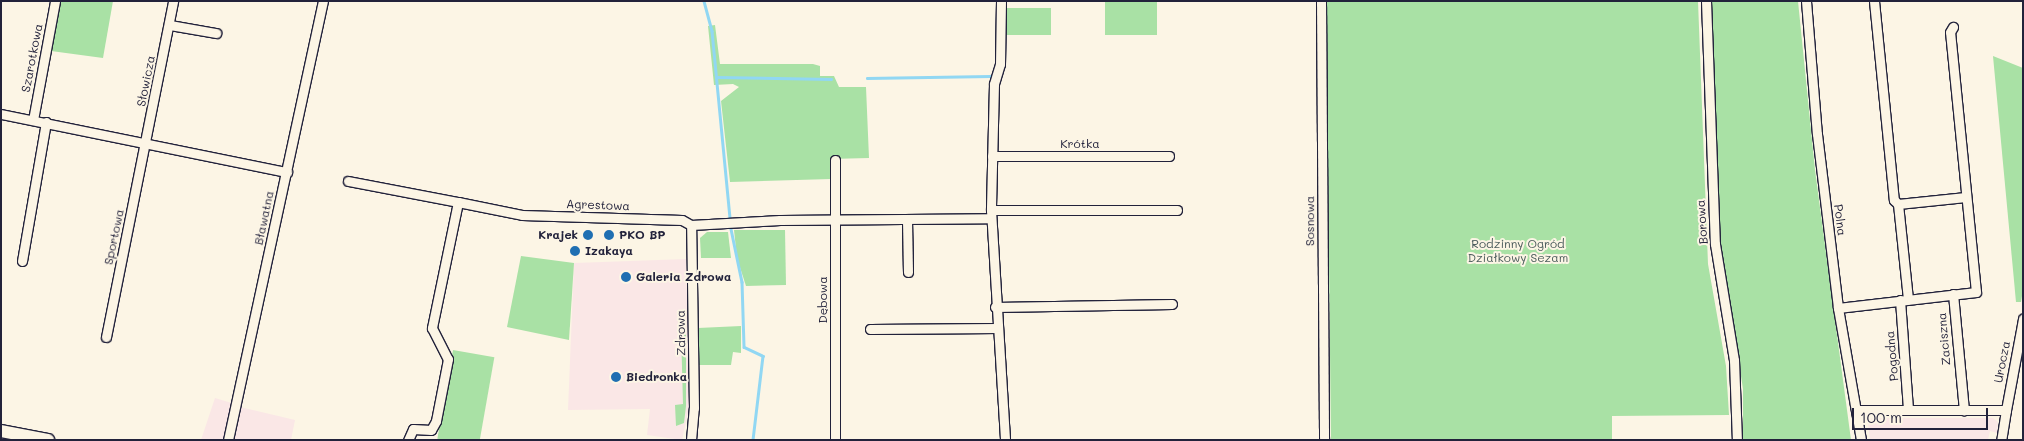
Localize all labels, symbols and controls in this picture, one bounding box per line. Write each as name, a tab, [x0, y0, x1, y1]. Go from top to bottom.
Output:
street label: Szarotkowa	[18, 22, 46, 94]
street label: Słowicza	[134, 54, 158, 108]
street label: Krótka	[1060, 137, 1100, 151]
street label: Bławatna	[251, 190, 277, 246]
street label: Sosnowa	[1303, 196, 1317, 246]
street label: Agrestowa	[566, 197, 630, 213]
street label: Borowa	[1693, 199, 1711, 245]
street label: Polna	[1831, 203, 1849, 237]
street label: Sportowa	[101, 208, 127, 266]
place label: Krajek	[538, 228, 578, 242]
place label: PKO BP	[619, 228, 665, 242]
marker: Krajek	[582, 229, 594, 241]
marker: PKO BP	[603, 229, 615, 241]
park label: Rodzinny Ogród Działkowy Sezam	[1468, 237, 1568, 265]
place label: Izakaya	[585, 244, 633, 258]
marker: Izakaya	[569, 245, 581, 257]
place label: Galeria Zdrowa	[636, 270, 731, 284]
marker: Galeria Zdrowa	[620, 271, 632, 283]
street label: Dębowa	[816, 276, 830, 324]
street label: Zdrowa	[673, 310, 689, 356]
street label: Zaciszna	[1935, 312, 1953, 366]
street label: Pogodna	[1883, 330, 1901, 382]
street label: Urocza	[1991, 340, 2013, 384]
place label: Biedronka	[626, 370, 687, 384]
marker: Biedronka	[610, 371, 622, 383]
scale bar	[1854, 398, 1990, 430]
text: 100 m	[1860, 407, 1902, 427]

